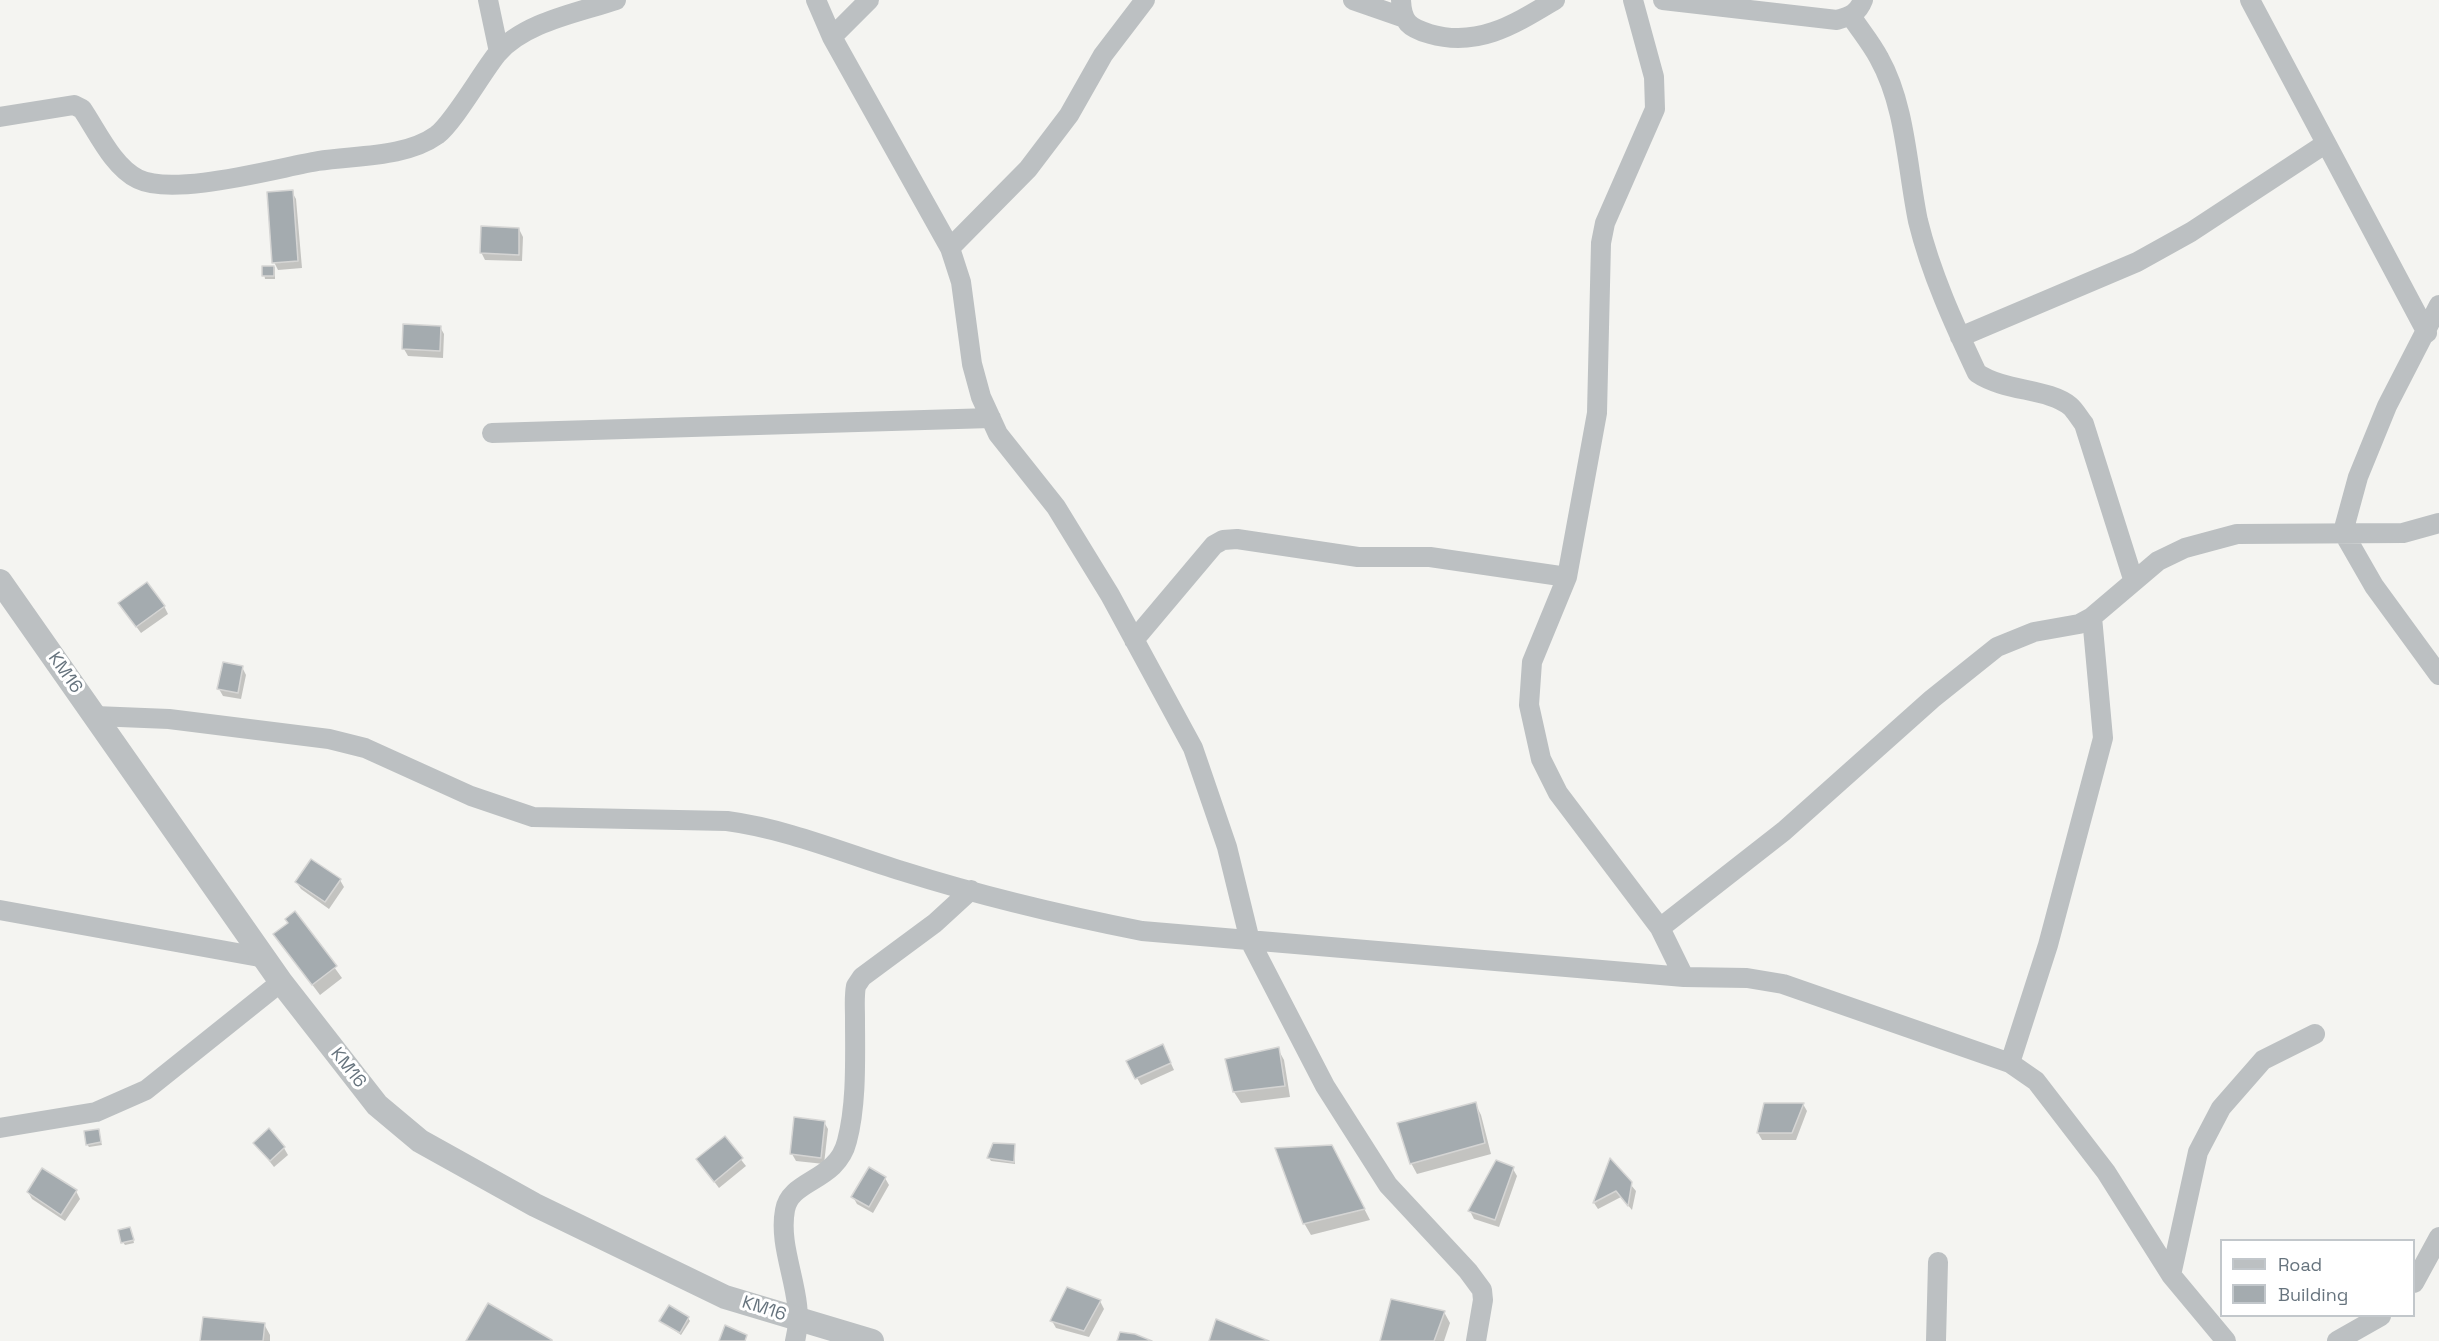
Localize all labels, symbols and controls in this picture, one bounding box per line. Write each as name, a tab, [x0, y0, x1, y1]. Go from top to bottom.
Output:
street label: KM16	[43, 648, 87, 698]
street label: KM16	[326, 1044, 370, 1092]
legend	[2220, 1239, 2415, 1317]
text: Road	[2278, 1253, 2322, 1276]
text: Building	[2278, 1283, 2348, 1306]
street label: KM16	[739, 1292, 789, 1326]

